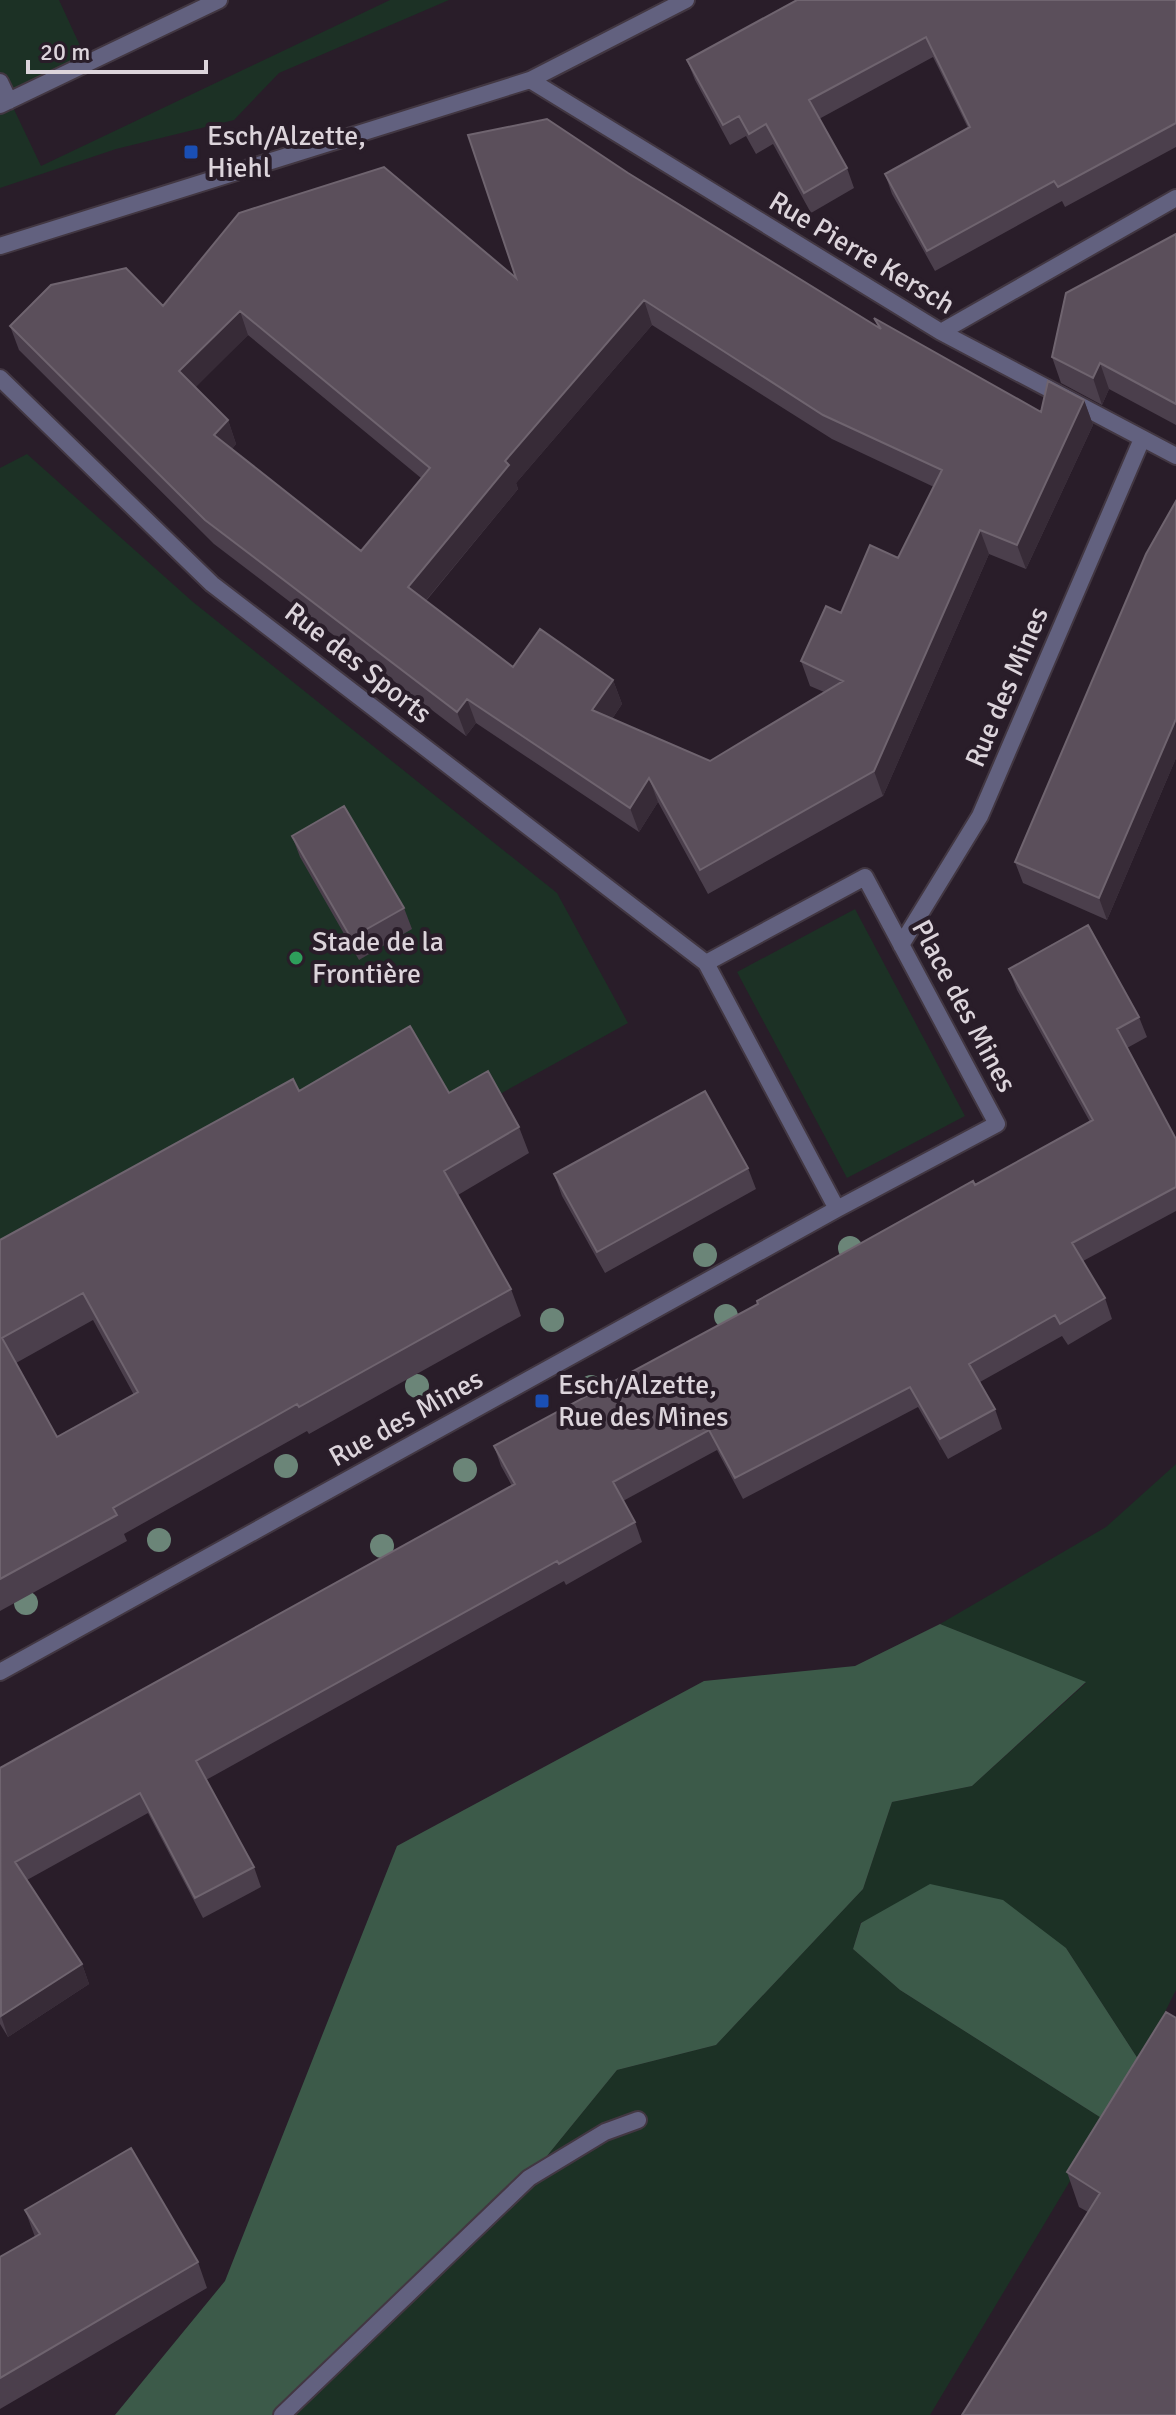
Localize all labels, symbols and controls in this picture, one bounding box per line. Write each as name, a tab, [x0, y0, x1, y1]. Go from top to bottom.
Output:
scale bar	[28, 24, 206, 74]
text: 20 m	[40, 37, 90, 67]
place label: Esch/Alzette, Hiehl	[207, 119, 366, 185]
marker: Esch/Alzette, Hiehl	[182, 143, 200, 161]
street label: Rue Pierre Kersch	[763, 184, 961, 322]
street label: Rue des Sports	[278, 595, 438, 731]
street label: Rue des Mines	[958, 602, 1056, 772]
street label: Place des Mines	[904, 914, 1024, 1098]
place label: Stade de la Frontière	[312, 925, 444, 991]
marker: Stade de la Frontière	[287, 949, 305, 967]
street label: Rue des Mines	[323, 1362, 489, 1474]
place label: Esch/Alzette, Rue des Mines	[558, 1368, 729, 1434]
marker: Esch/Alzette, Rue des Mines	[533, 1392, 551, 1410]

